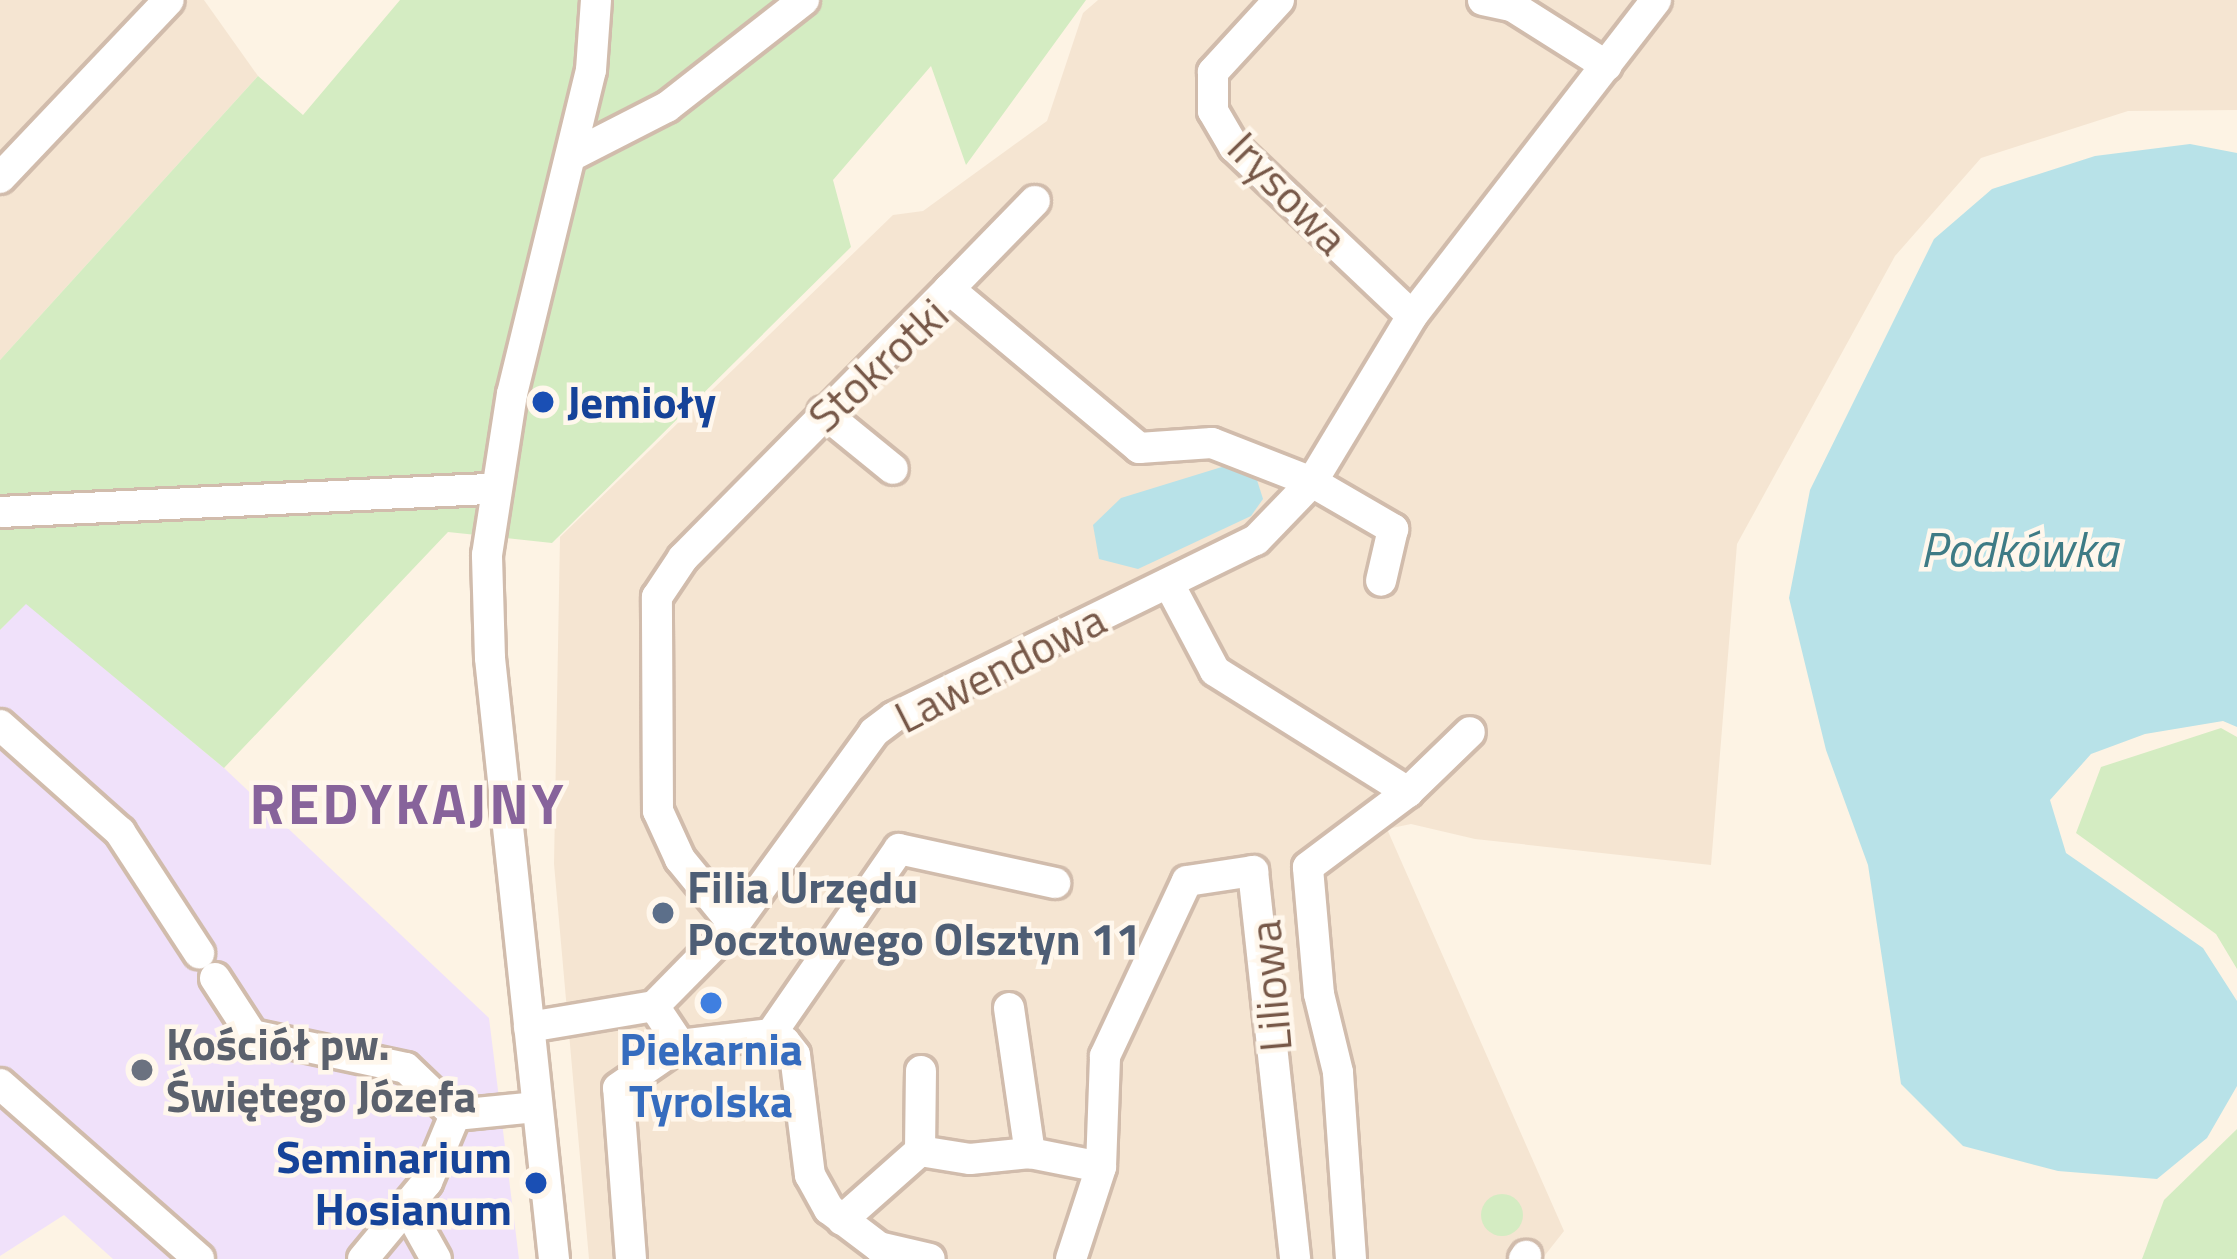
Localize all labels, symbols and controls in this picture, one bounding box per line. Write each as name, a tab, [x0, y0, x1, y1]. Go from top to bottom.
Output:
street label: Irysowa	[1217, 121, 1359, 265]
street label: Stokrotki	[797, 287, 959, 443]
place label: Jemioły	[567, 375, 716, 429]
marker: Jemioły	[530, 389, 556, 415]
water label: Podkówka	[1920, 521, 2118, 579]
street label: Lawendowa	[886, 592, 1114, 744]
district label: REDYKAJNY	[249, 769, 567, 837]
place label: Filia Urzędu Pocztowego Olsztyn 11	[687, 860, 1141, 966]
marker: Filia Urzędu Pocztowego Olsztyn 11	[650, 900, 676, 926]
street label: Liliowa	[1237, 918, 1303, 1054]
marker: Piekarnia Tyrolska	[698, 990, 724, 1016]
place label: Kościół pw. Świętego Józefa	[166, 1017, 476, 1123]
place label: Piekarnia Tyrolska	[619, 1022, 803, 1128]
marker: Kościół pw. Świętego Józefa	[129, 1057, 155, 1083]
place label: Seminarium Hosianum	[276, 1130, 512, 1236]
marker: Seminarium Hosianum	[523, 1170, 549, 1196]

